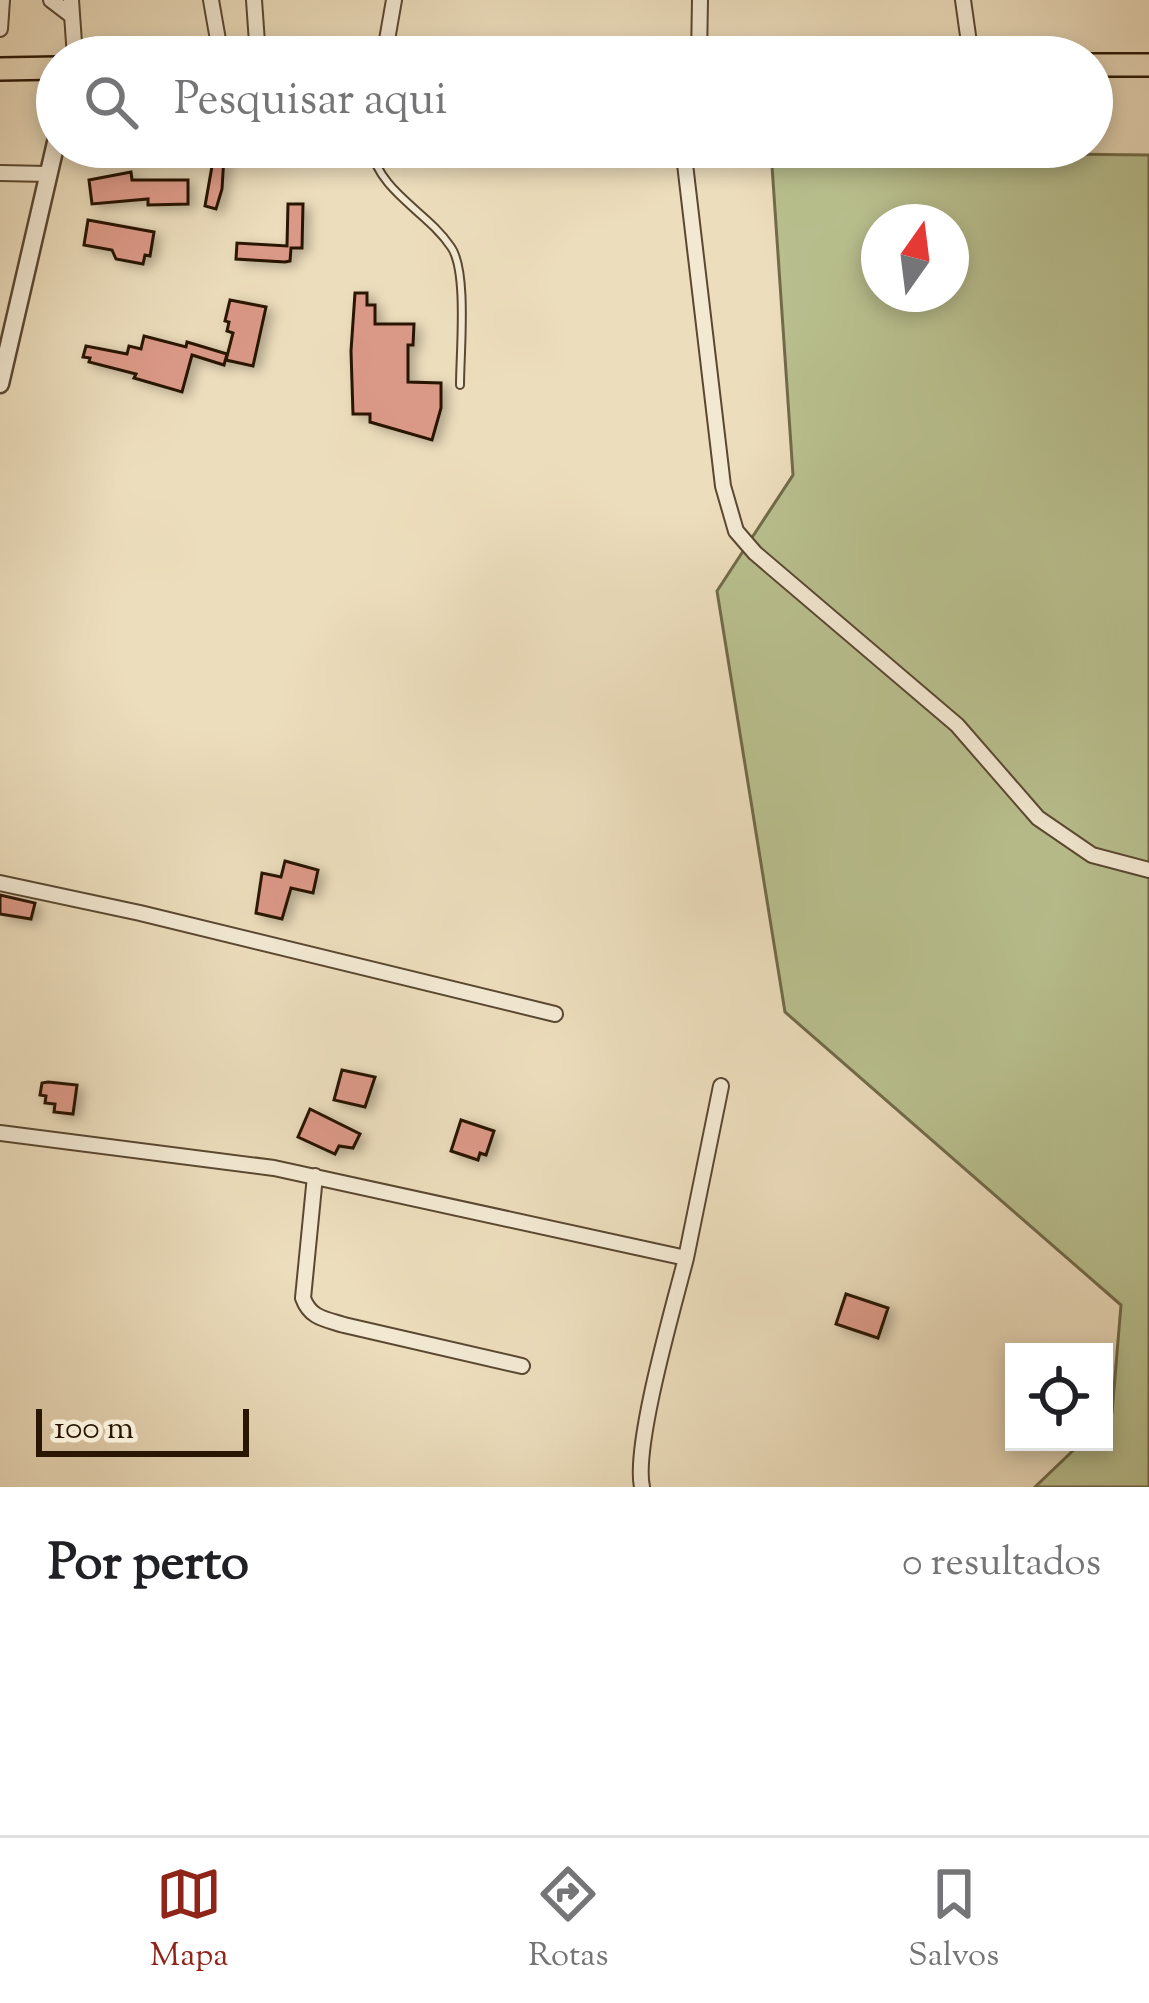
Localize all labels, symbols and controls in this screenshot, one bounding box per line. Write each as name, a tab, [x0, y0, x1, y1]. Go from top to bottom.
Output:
search box	[36, 36, 1113, 168]
icon: search	[78, 69, 144, 135]
text: Pesquisar aqui	[174, 70, 447, 135]
north arrow	[861, 204, 969, 312]
map controls	[1005, 1343, 1113, 1451]
button: locate	[1005, 1343, 1113, 1451]
scale bar	[36, 1403, 249, 1456]
text: 100 m	[54, 1406, 134, 1454]
text: Por perto	[48, 1529, 249, 1602]
text: 0 resultados	[902, 1537, 1101, 1593]
tab: Mapa	[150, 1861, 229, 1981]
tab: Rotas	[528, 1861, 608, 1981]
tab: Salvos	[908, 1861, 999, 1981]

